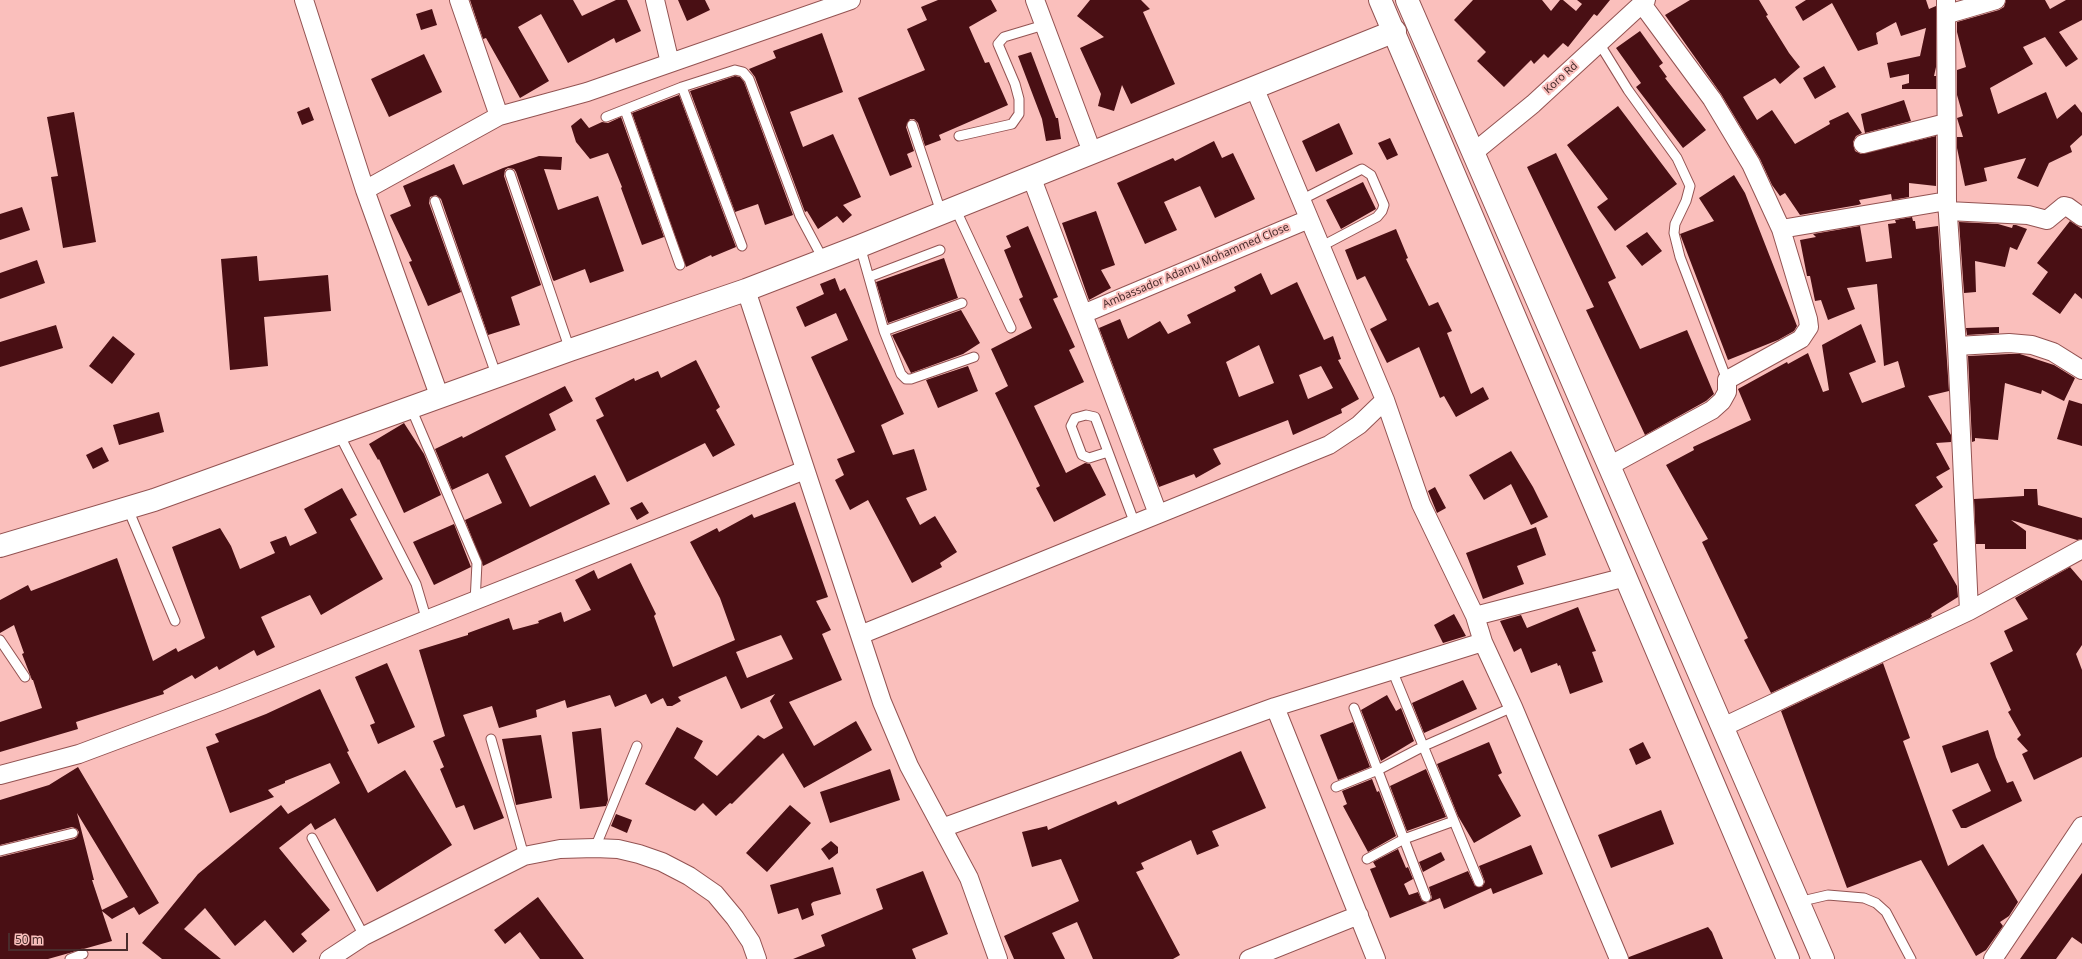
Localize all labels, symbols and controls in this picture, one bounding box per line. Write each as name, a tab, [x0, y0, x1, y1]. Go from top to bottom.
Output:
street label: Koro Rd	[1541, 59, 1581, 97]
street label: Ambassador Adamu Mohammed Close	[1101, 221, 1291, 311]
scale bar	[10, 925, 130, 951]
text: 50 m	[15, 931, 43, 948]

